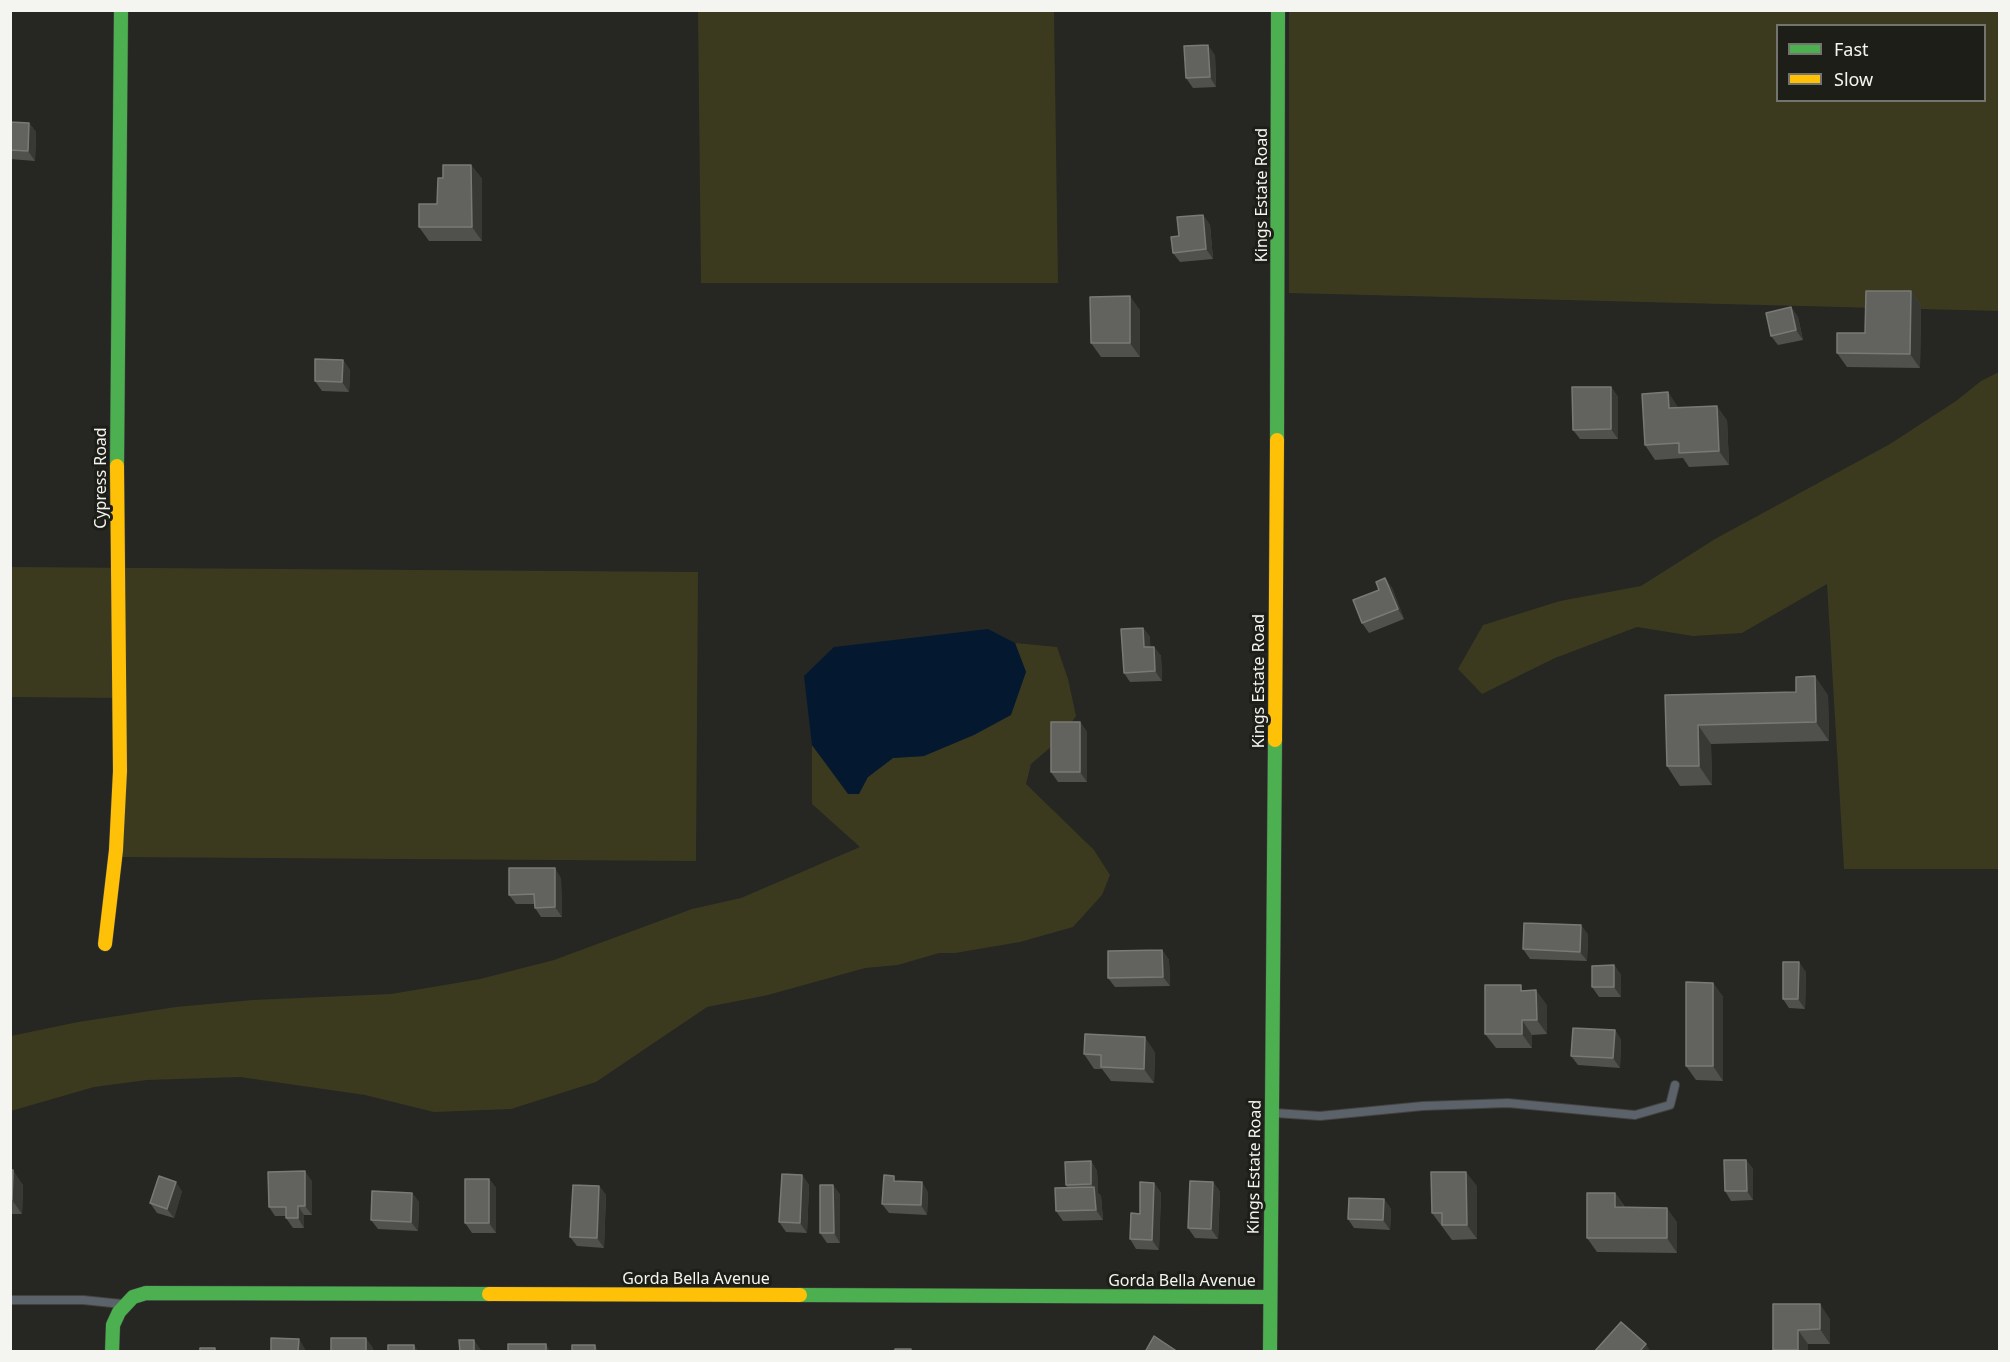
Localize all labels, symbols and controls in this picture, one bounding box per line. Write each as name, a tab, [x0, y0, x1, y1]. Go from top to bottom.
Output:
legend	[1776, 24, 1986, 102]
text: Fast	[1834, 37, 1869, 61]
text: Slow	[1834, 67, 1873, 91]
street label: Kings Estate Road	[1252, 128, 1272, 262]
street label: Cypress Road	[91, 427, 111, 529]
street label: Kings Estate Road	[1249, 614, 1269, 748]
street label: Kings Estate Road	[1244, 1100, 1266, 1234]
street label: Gorda Bella Avenue	[622, 1269, 770, 1289]
street label: Gorda Bella Avenue	[1108, 1271, 1256, 1291]

